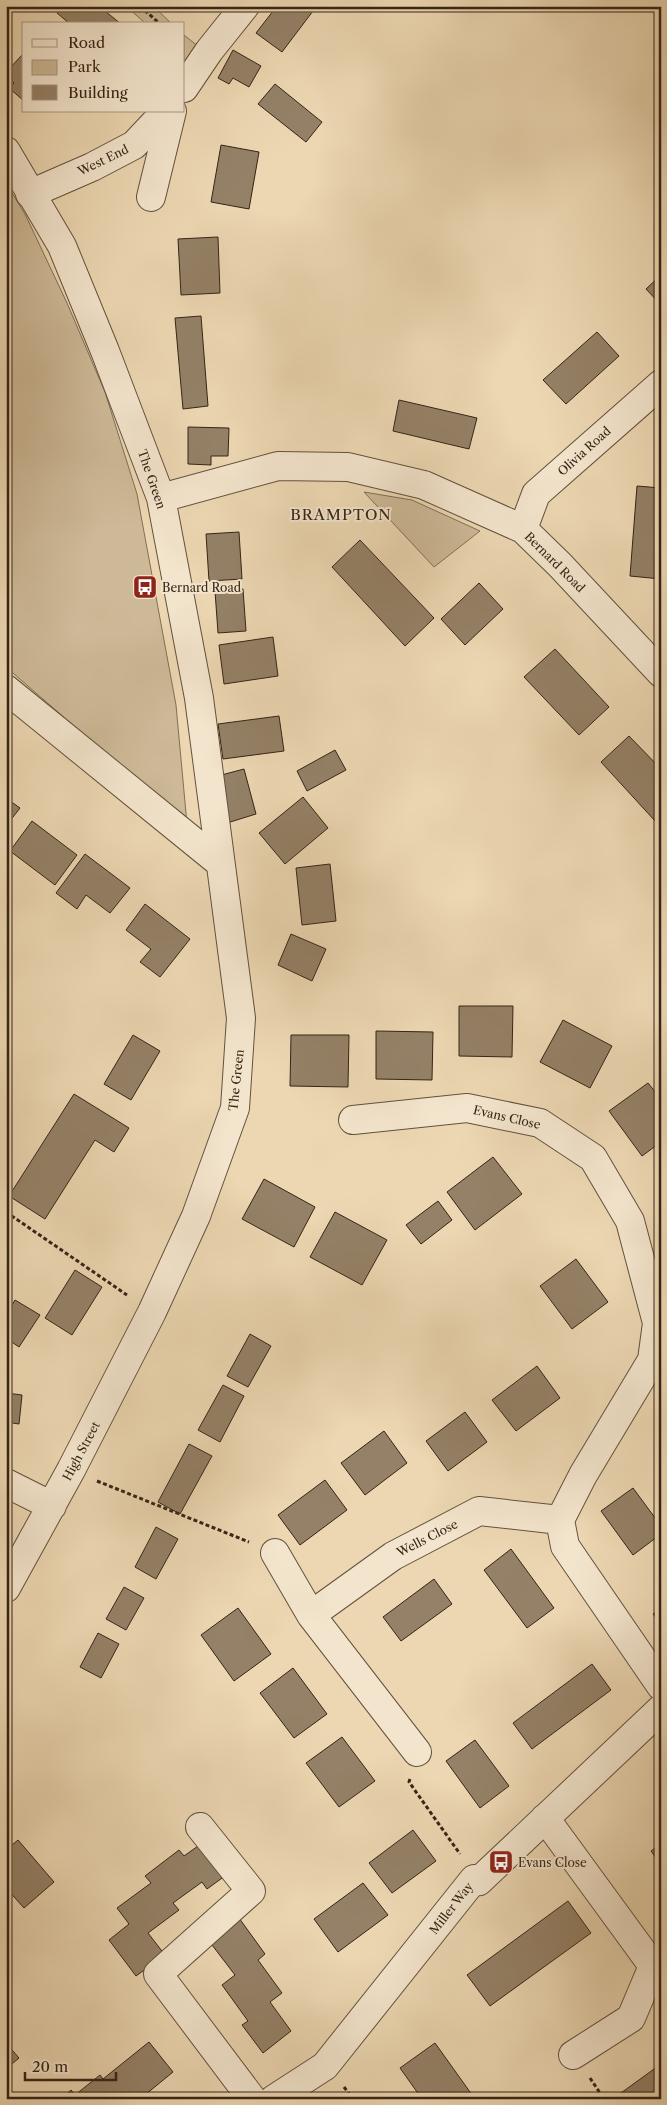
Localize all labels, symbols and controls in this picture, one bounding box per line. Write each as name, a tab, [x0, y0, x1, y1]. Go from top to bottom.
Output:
legend	[22, 22, 185, 112]
text: Road	[68, 33, 105, 52]
text: Park	[68, 57, 102, 76]
text: Building	[68, 83, 128, 102]
street label: West End	[74, 141, 131, 179]
street label: Olivia Road	[554, 423, 614, 479]
street label: The Green	[135, 447, 169, 511]
district label: BRAMPTON	[290, 505, 392, 524]
street label: Bernard Road	[522, 529, 589, 596]
bus stop icon: Bernard Road	[132, 574, 158, 600]
place label: Bernard Road	[162, 580, 242, 595]
street label: The Green	[225, 1048, 247, 1112]
street label: Evans Close	[472, 1102, 542, 1132]
street label: High Street	[59, 1418, 103, 1483]
street label: Wells Close	[393, 1516, 460, 1560]
bus stop icon: Evans Close	[488, 1849, 514, 1875]
place label: Evans Close	[518, 1855, 587, 1870]
street label: Miller Way	[426, 1879, 476, 1937]
scale bar	[25, 2050, 116, 2082]
text: 20 m	[32, 2057, 68, 2076]

